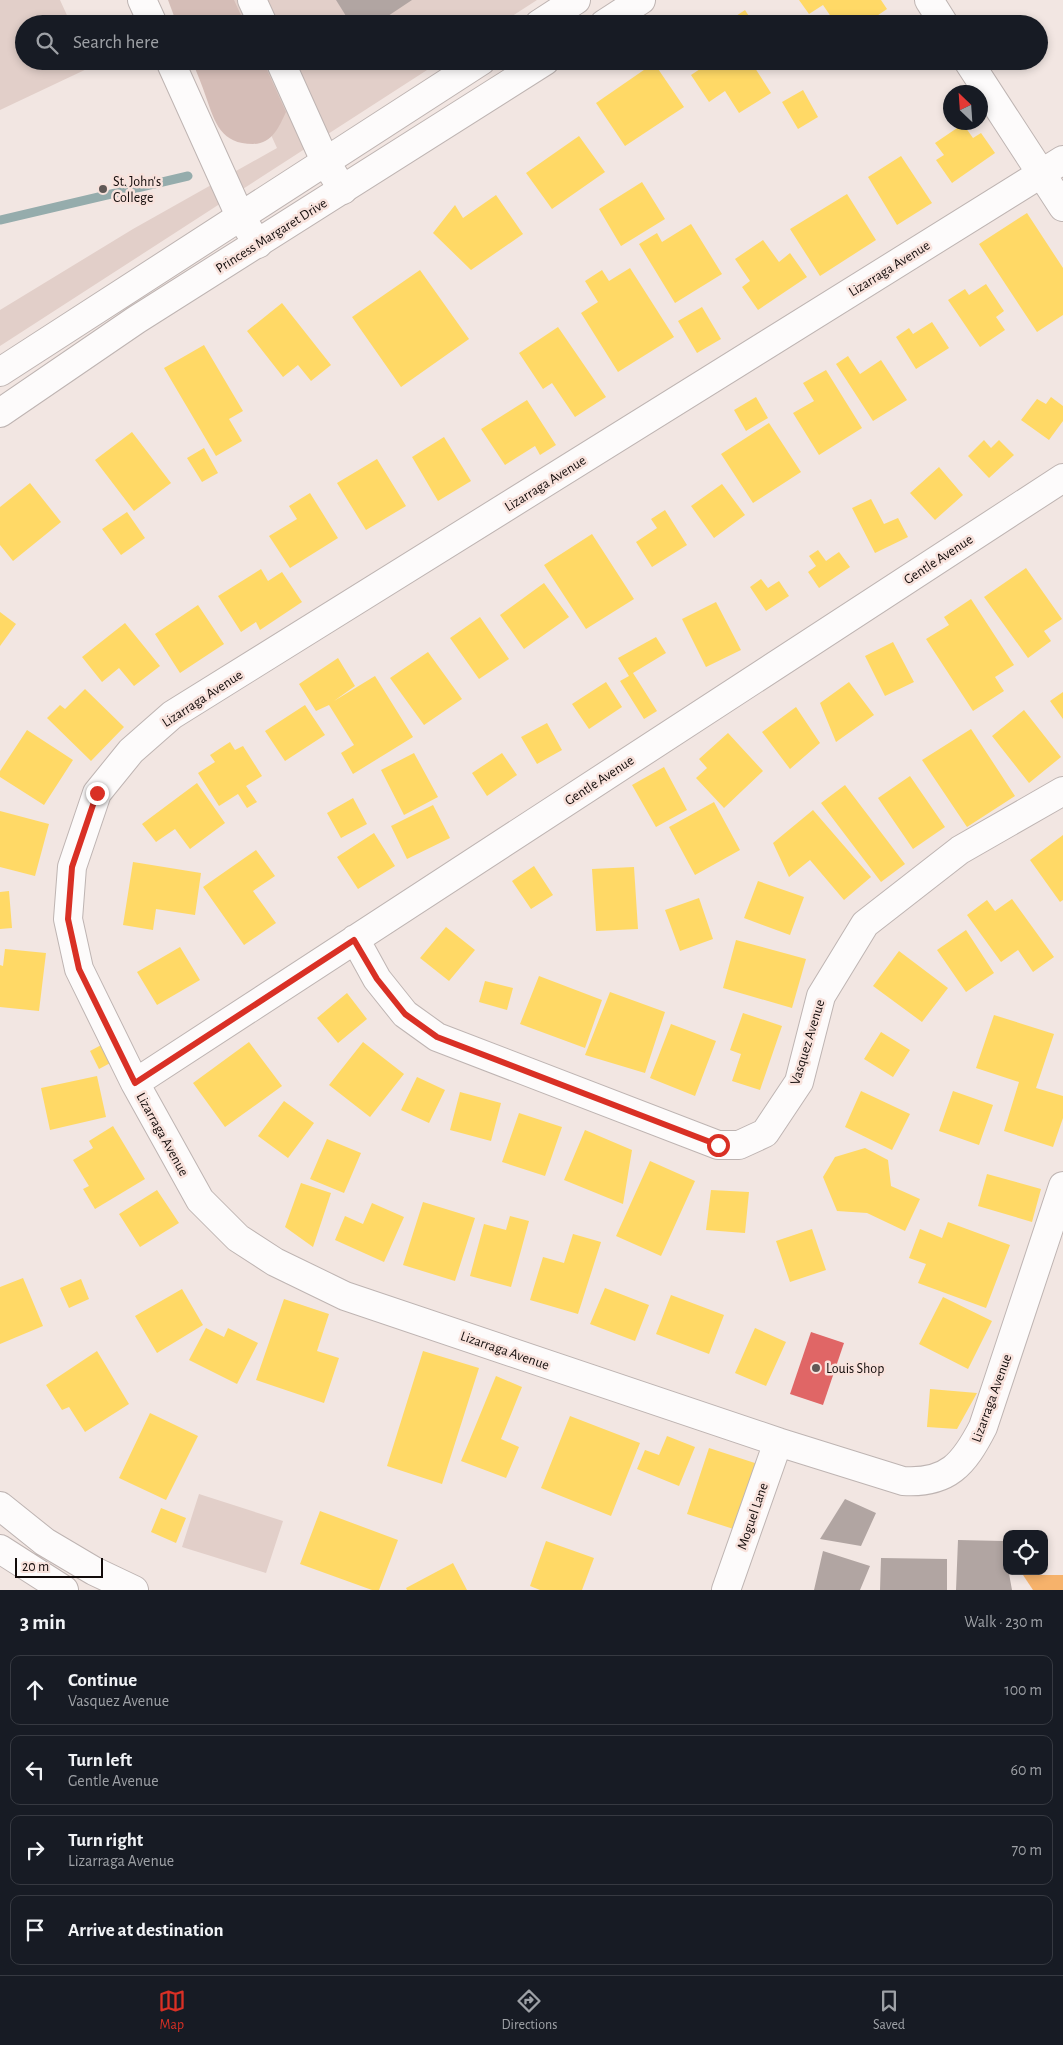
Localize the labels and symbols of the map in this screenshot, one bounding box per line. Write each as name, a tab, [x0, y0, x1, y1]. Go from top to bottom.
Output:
north arrow	[943, 85, 988, 130]
place label: St. John's College	[113, 175, 161, 205]
marker: St. John's College	[97, 183, 109, 195]
street label: Princess Margaret Drive	[213, 196, 330, 276]
street label: Lizarraga Avenue	[846, 238, 933, 299]
street label: Lizarraga Avenue	[502, 453, 589, 514]
street label: Gentle Avenue	[901, 532, 976, 587]
street label: Lizarraga Avenue	[160, 668, 245, 730]
street label: Gentle Avenue	[562, 753, 637, 808]
route end	[86, 782, 109, 805]
street label: Vasquez Avenue	[788, 998, 828, 1087]
street label: Lizarraga Avenue	[133, 1090, 191, 1179]
route start	[707, 1134, 730, 1157]
street label: Lizarraga Avenue	[458, 1329, 551, 1373]
street label: Lizarraga Avenue	[969, 1352, 1014, 1444]
marker: Louis Shop	[810, 1362, 822, 1374]
place label: Louis Shop	[826, 1362, 884, 1376]
street label: Moguel Lane	[735, 1481, 771, 1552]
scale bar	[15, 1555, 102, 1578]

